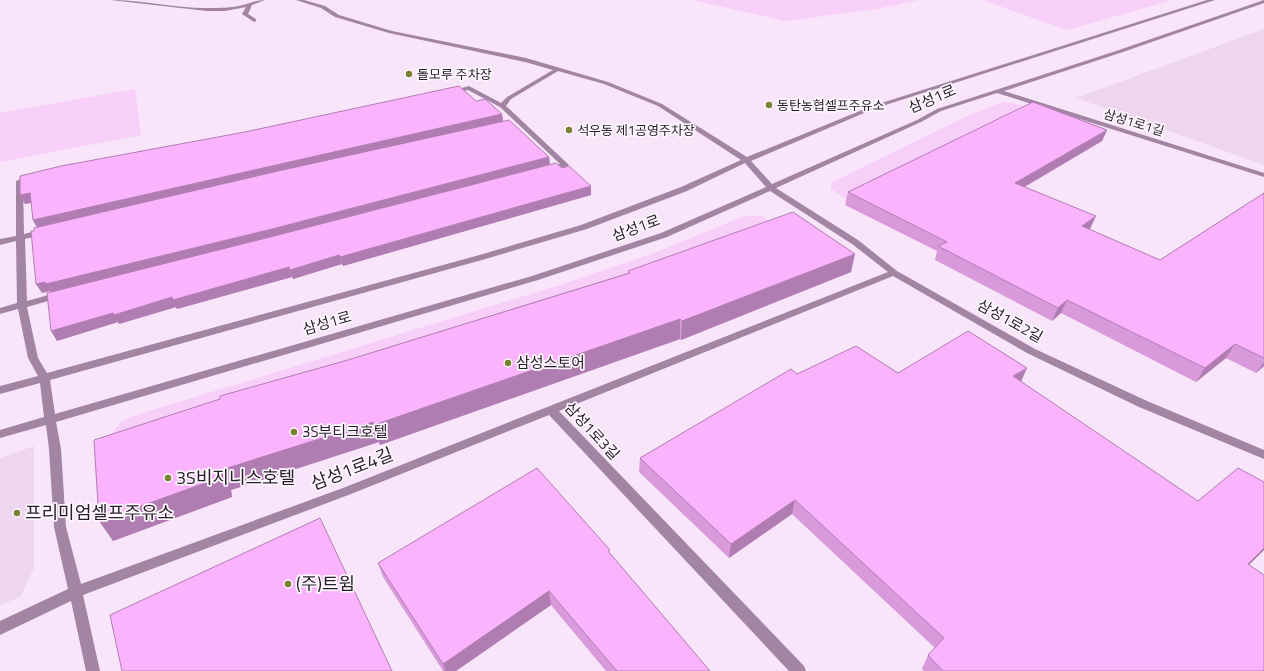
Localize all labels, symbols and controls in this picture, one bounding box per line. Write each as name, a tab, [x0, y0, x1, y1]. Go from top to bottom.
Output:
place label: 돌모루 주차장	[417, 64, 492, 84]
marker: 돌모루 주차장	[404, 69, 414, 79]
street label: 삼성1로	[904, 78, 959, 119]
place label: 동탄농협셀프주유소	[777, 95, 885, 115]
marker: 동탄농협셀프주유소	[764, 100, 774, 110]
street label: 삼성1로1길	[1101, 103, 1167, 141]
place label: 석우동 제1공영주차장	[577, 120, 695, 140]
marker: 석우동 제1공영주차장	[564, 125, 574, 135]
street label: 삼성1로	[608, 208, 663, 247]
street label: 삼성1로2길	[973, 293, 1047, 348]
street label: 삼성1로	[300, 305, 354, 340]
place label: 삼성스토어	[516, 351, 585, 374]
marker: 삼성스토어	[503, 358, 513, 368]
street label: 삼성1로3길	[559, 396, 625, 465]
place label: 3S부티크호텔	[302, 420, 388, 443]
marker: 3S부티크호텔	[289, 427, 299, 437]
street label: 삼성1로4길	[307, 440, 397, 497]
place label: 3S비지니스호텔	[176, 464, 295, 491]
marker: 3S비지니스호텔	[163, 473, 173, 483]
place label: 프리미엄셀프주유소	[25, 499, 174, 526]
marker: 프리미엄셀프주유소	[12, 508, 22, 518]
place label: (주)트윔	[296, 570, 355, 597]
marker: (주)트윔	[283, 579, 293, 589]

